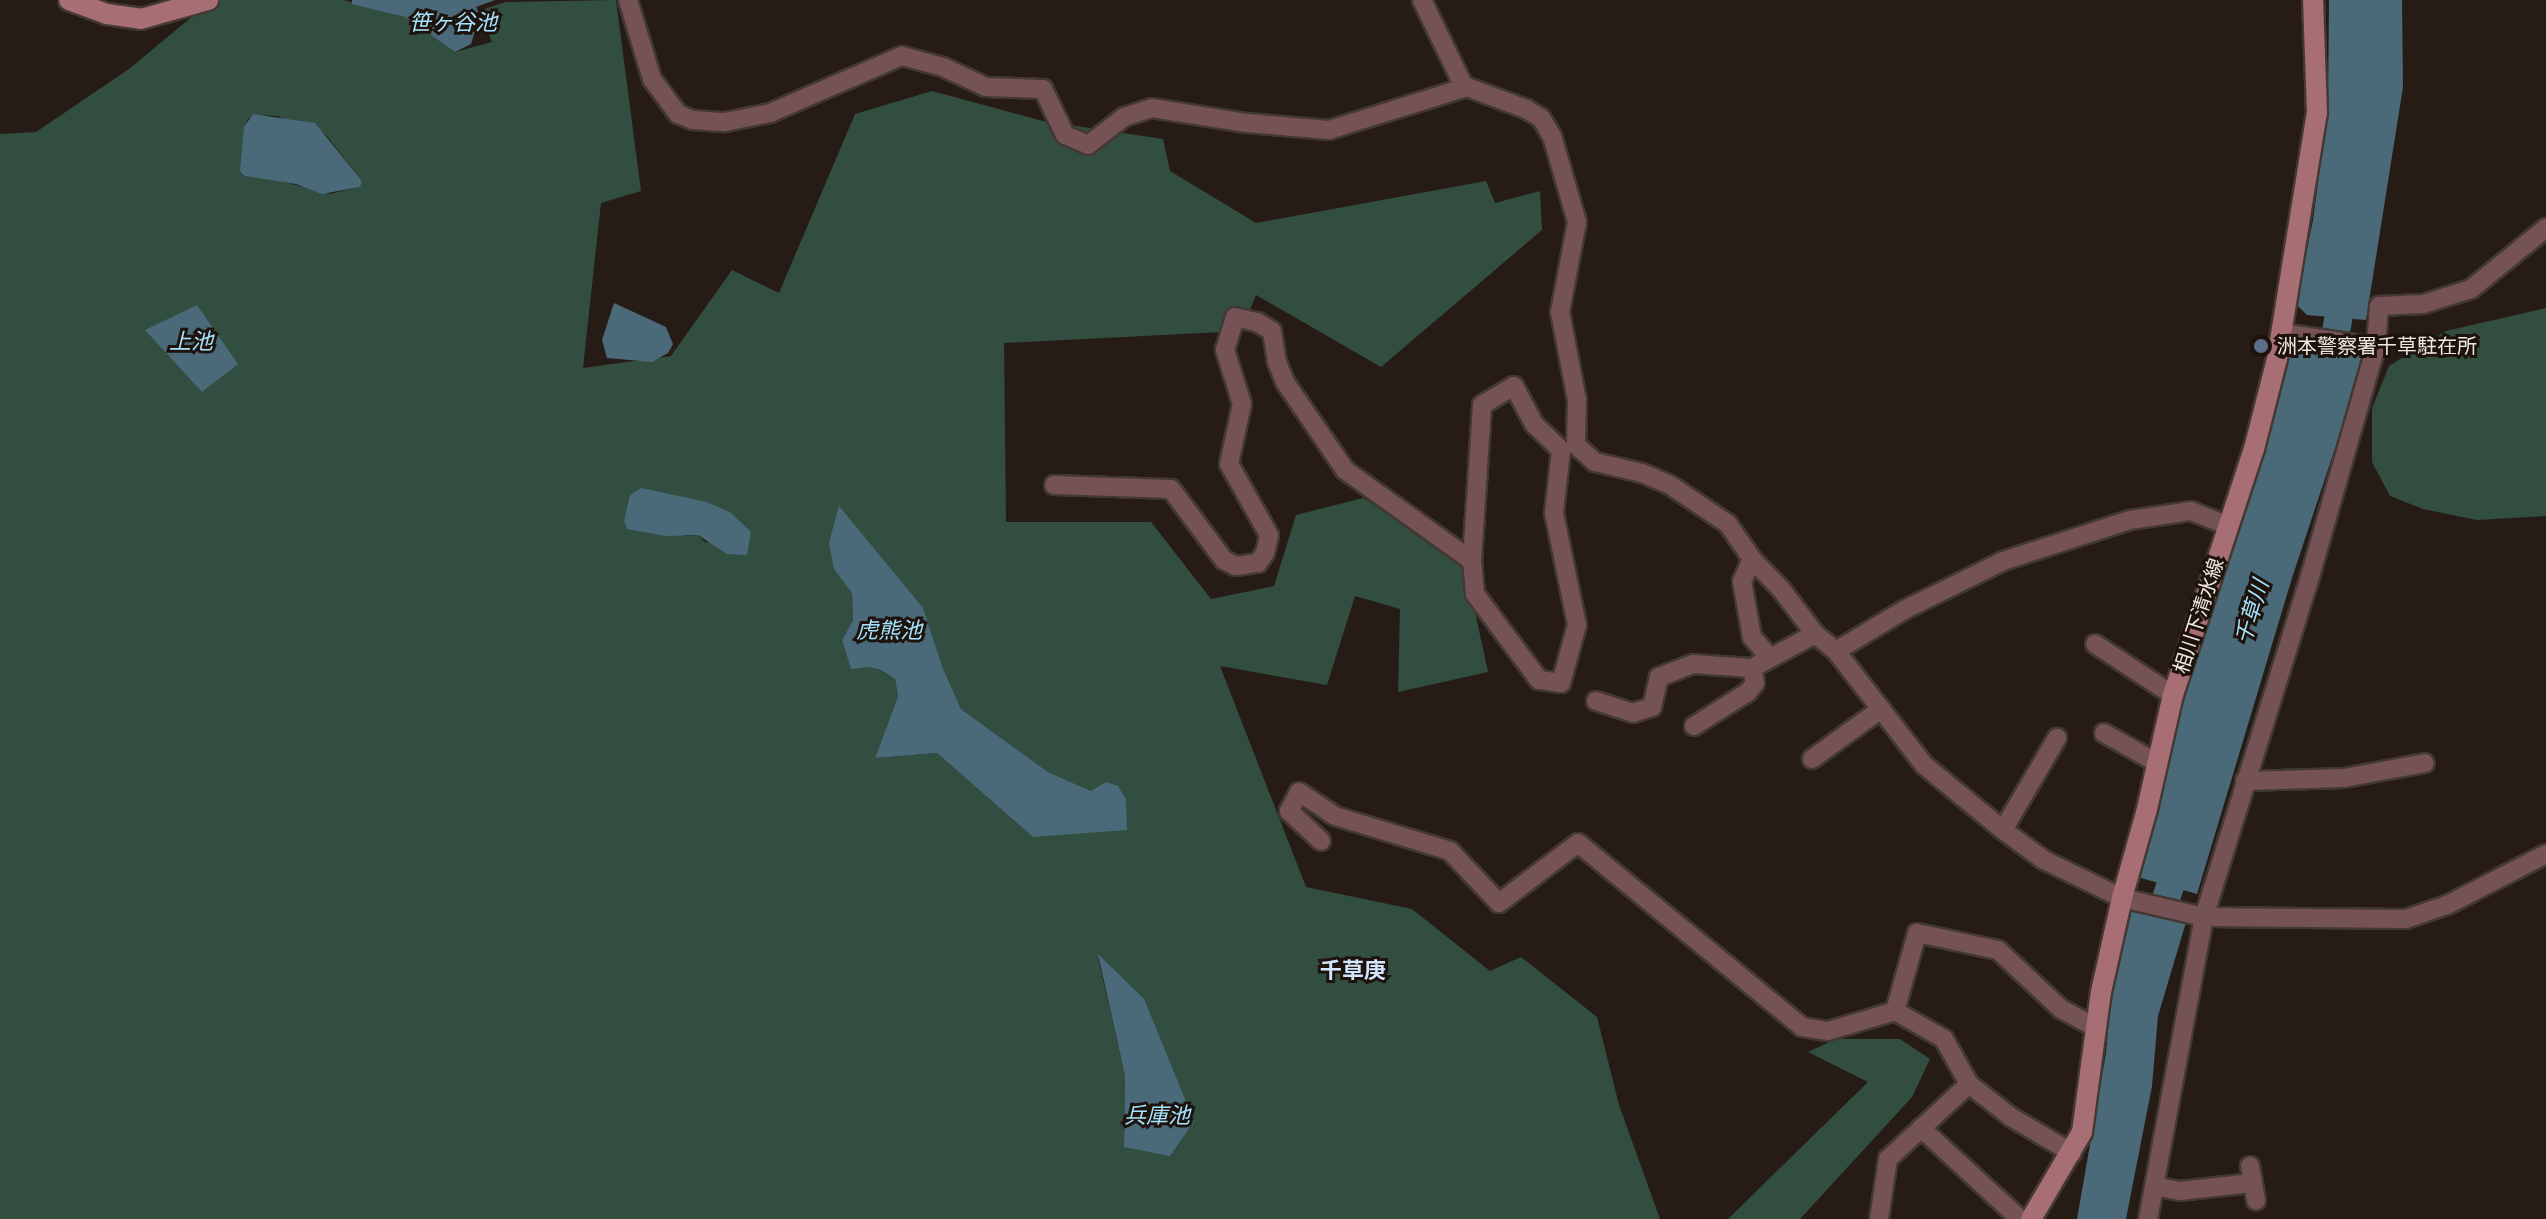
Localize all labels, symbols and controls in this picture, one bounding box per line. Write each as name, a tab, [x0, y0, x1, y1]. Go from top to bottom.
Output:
water label: 笹ヶ谷池	[409, 10, 497, 36]
water label: 上池	[169, 329, 213, 355]
place label: 洲本警察署千草駐在所	[2277, 334, 2477, 358]
marker: 洲本警察署千草駐在所	[2252, 337, 2270, 355]
street label: 相川下清水線	[2169, 555, 2229, 677]
water label: 千草川	[2230, 577, 2274, 647]
water label: 虎熊池	[856, 618, 922, 644]
district label: 千草庚	[1320, 958, 1386, 984]
water label: 兵庫池	[1124, 1103, 1190, 1129]

